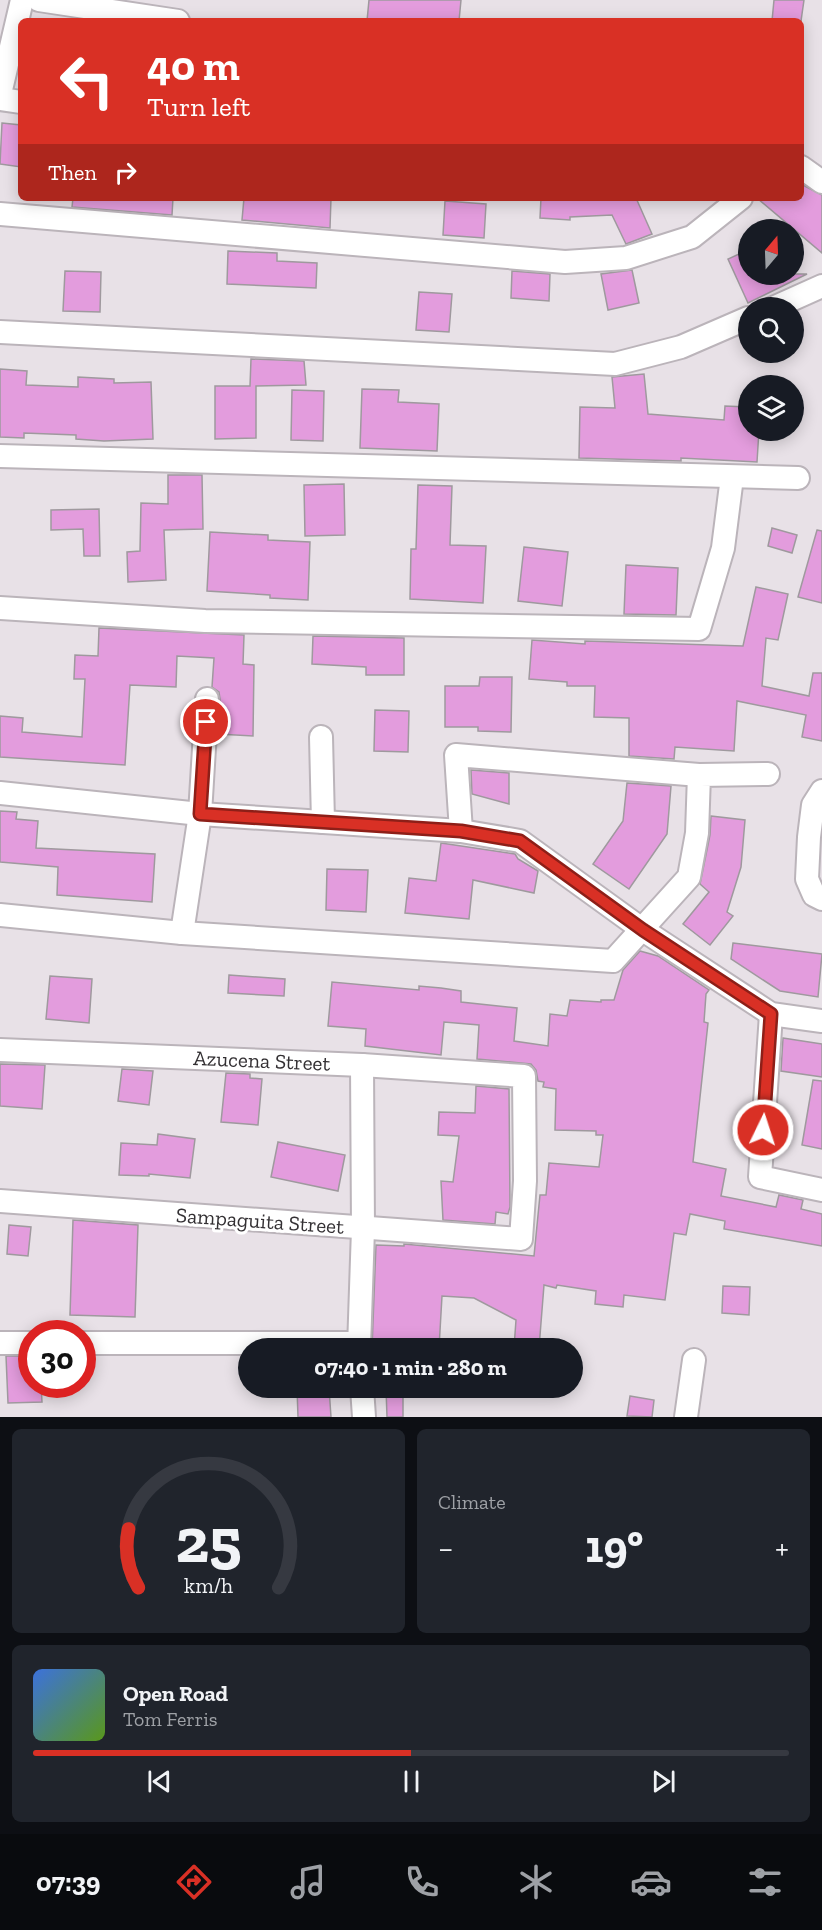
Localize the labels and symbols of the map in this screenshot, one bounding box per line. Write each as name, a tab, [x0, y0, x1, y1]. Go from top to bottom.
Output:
north arrow	[738, 219, 804, 285]
pin	[180, 696, 231, 747]
street label: Azucena Street	[193, 1045, 331, 1076]
position arrow	[731, 1098, 795, 1162]
street label: Sampaguita Street	[175, 1202, 345, 1239]
speed limit sign: 30	[18, 1320, 96, 1398]

